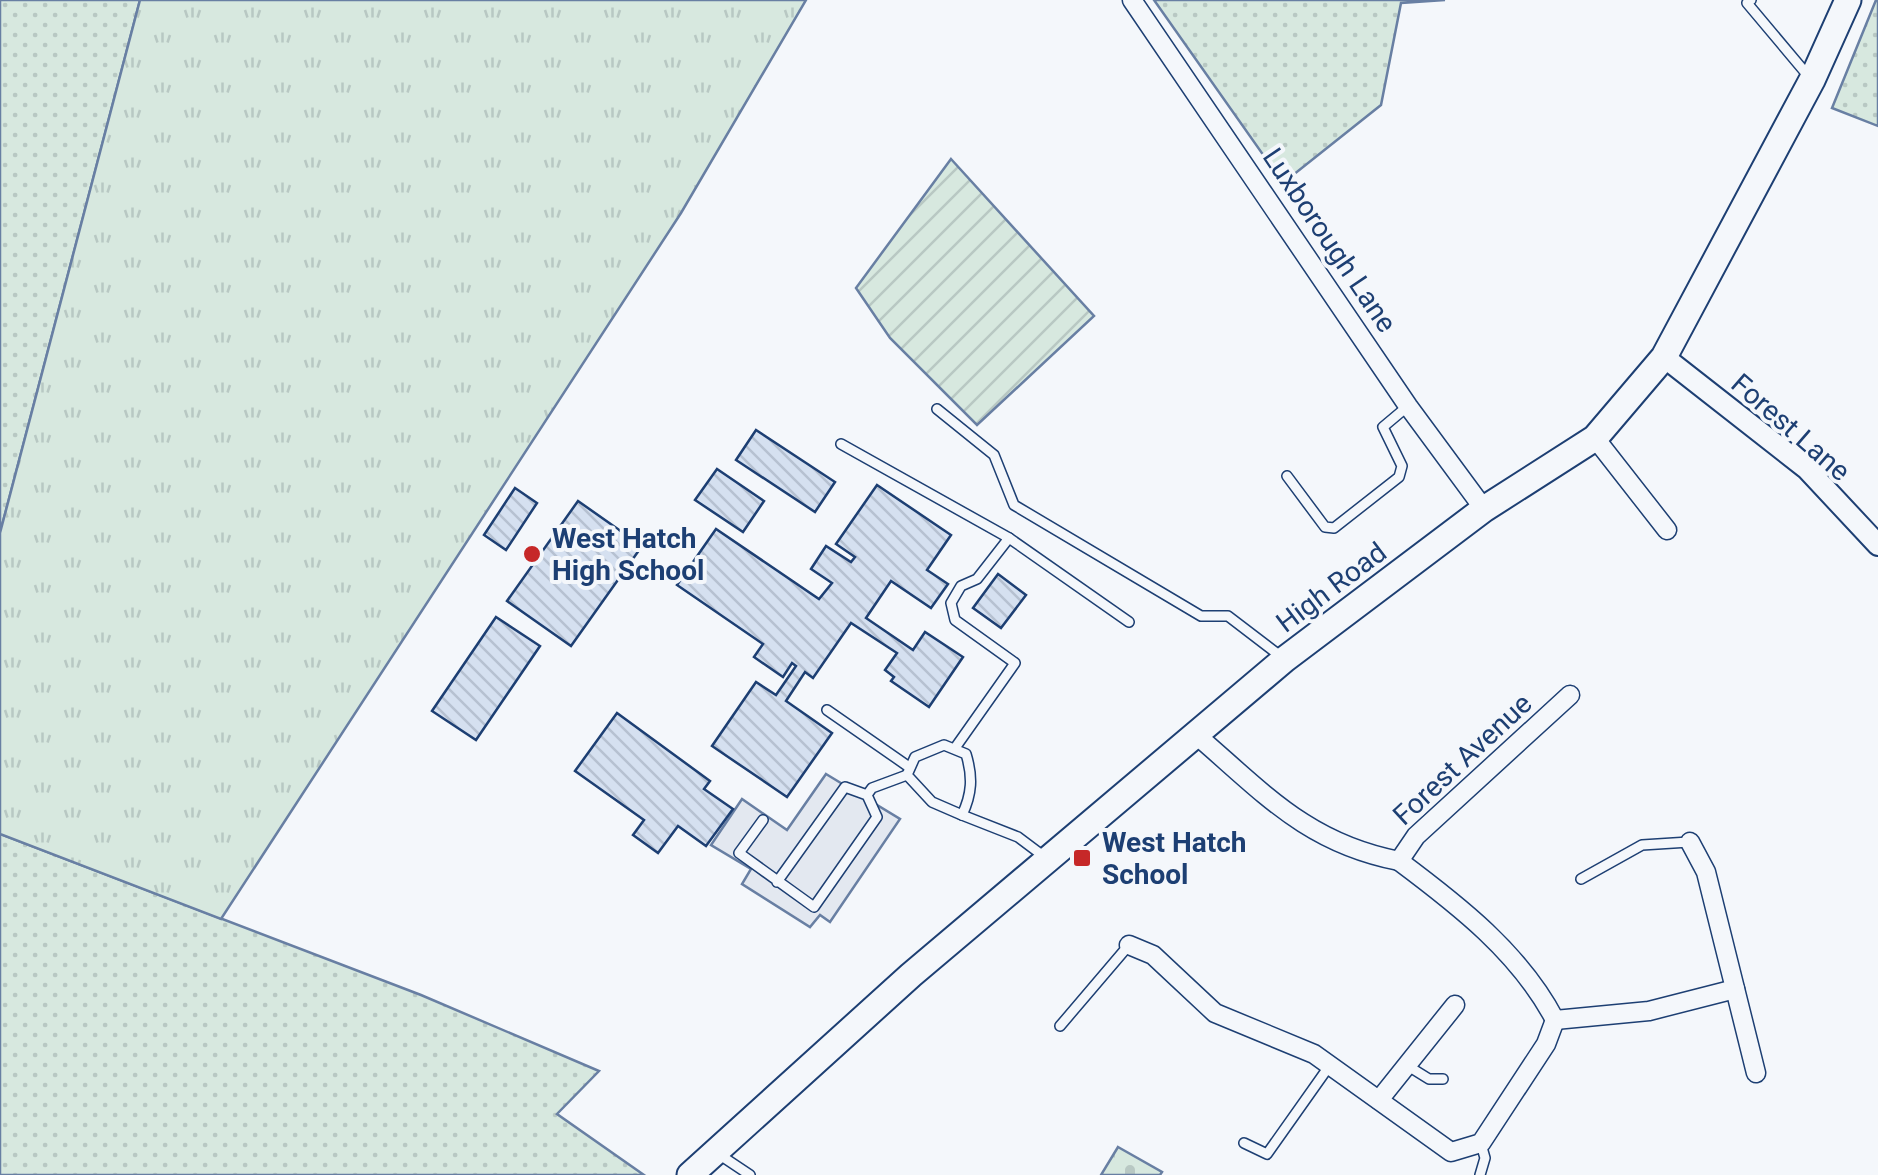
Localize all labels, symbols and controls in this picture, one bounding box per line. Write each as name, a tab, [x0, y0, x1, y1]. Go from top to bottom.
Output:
street label: Luxborough Lane	[1256, 142, 1403, 339]
street label: Forest Lane	[1725, 367, 1857, 488]
place label: West Hatch High School	[552, 522, 704, 587]
street label: High Road	[1270, 535, 1393, 639]
marker: West Hatch High School	[521, 543, 543, 565]
street label: Forest Avenue	[1386, 687, 1538, 832]
place label: West Hatch School	[1102, 826, 1247, 891]
marker: West Hatch School	[1071, 847, 1093, 869]

